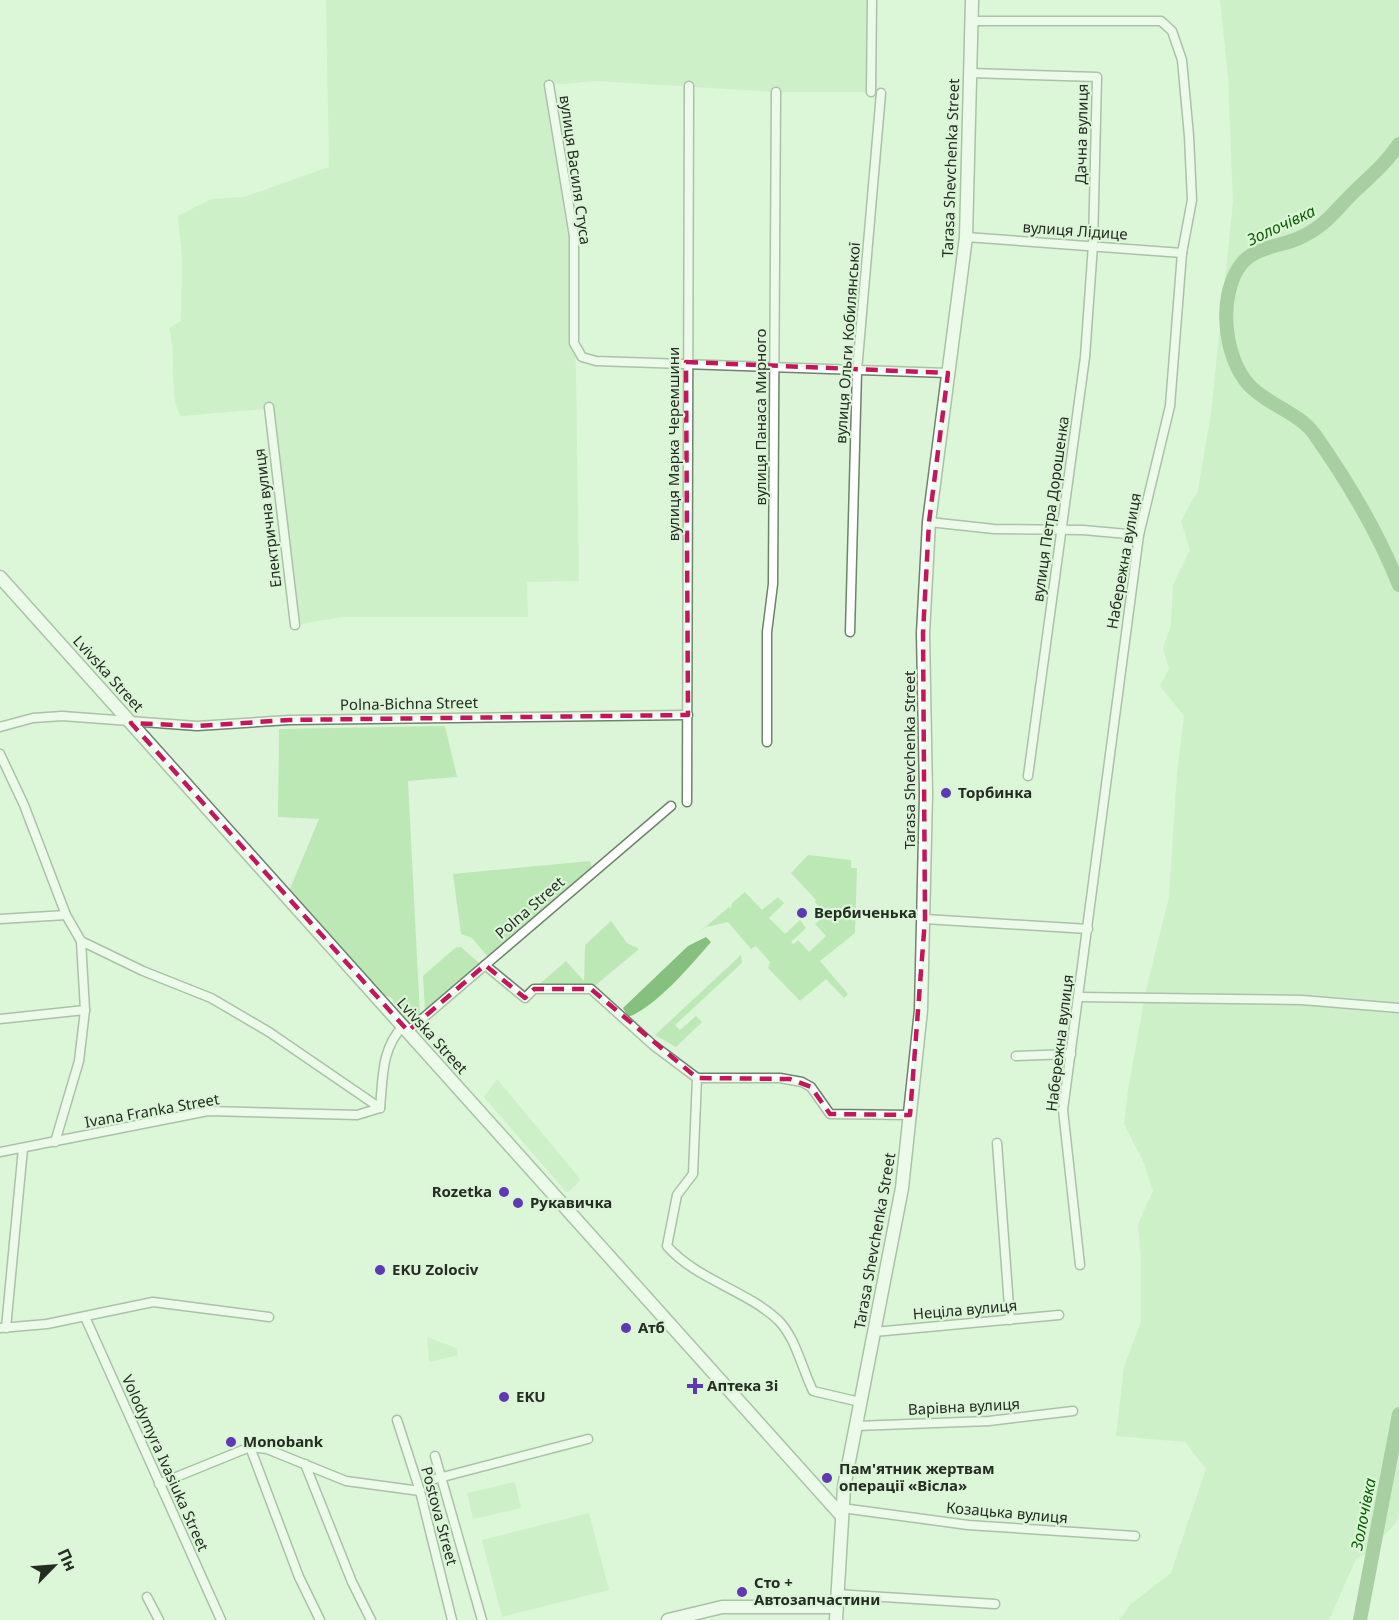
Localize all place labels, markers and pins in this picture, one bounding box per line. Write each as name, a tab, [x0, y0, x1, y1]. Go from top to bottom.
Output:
place label: Торбинка	[958, 782, 1032, 802]
marker: Торбинка	[939, 786, 953, 800]
place label: Вербиченька	[814, 902, 917, 922]
marker: Вербиченька	[795, 906, 809, 920]
place label: Rozetka	[432, 1181, 492, 1201]
marker: Rozetka	[497, 1185, 511, 1199]
place label: Рукавичка	[530, 1192, 612, 1212]
marker: Рукавичка	[511, 1196, 525, 1210]
place label: EKU Zolociv	[392, 1259, 479, 1279]
marker: EKU Zolociv	[373, 1263, 387, 1277]
place label: Атб	[638, 1317, 665, 1337]
marker: Атб	[619, 1321, 633, 1335]
place label: Аптека 3і	[707, 1375, 778, 1395]
marker: Аптека 3і	[688, 1379, 702, 1393]
place label: EKU	[516, 1386, 546, 1406]
marker: EKU	[497, 1390, 511, 1404]
place label: Monobank	[243, 1431, 324, 1451]
marker: Monobank	[224, 1435, 238, 1449]
place label: Пам'ятник жертвам операції «Вісла»	[839, 1458, 995, 1495]
marker: Пам'ятник жертвам операції «Вісла»	[820, 1471, 834, 1485]
place label: Сто + Автозапчастини	[754, 1572, 880, 1609]
marker: Сто + Автозапчастини	[735, 1585, 749, 1599]

